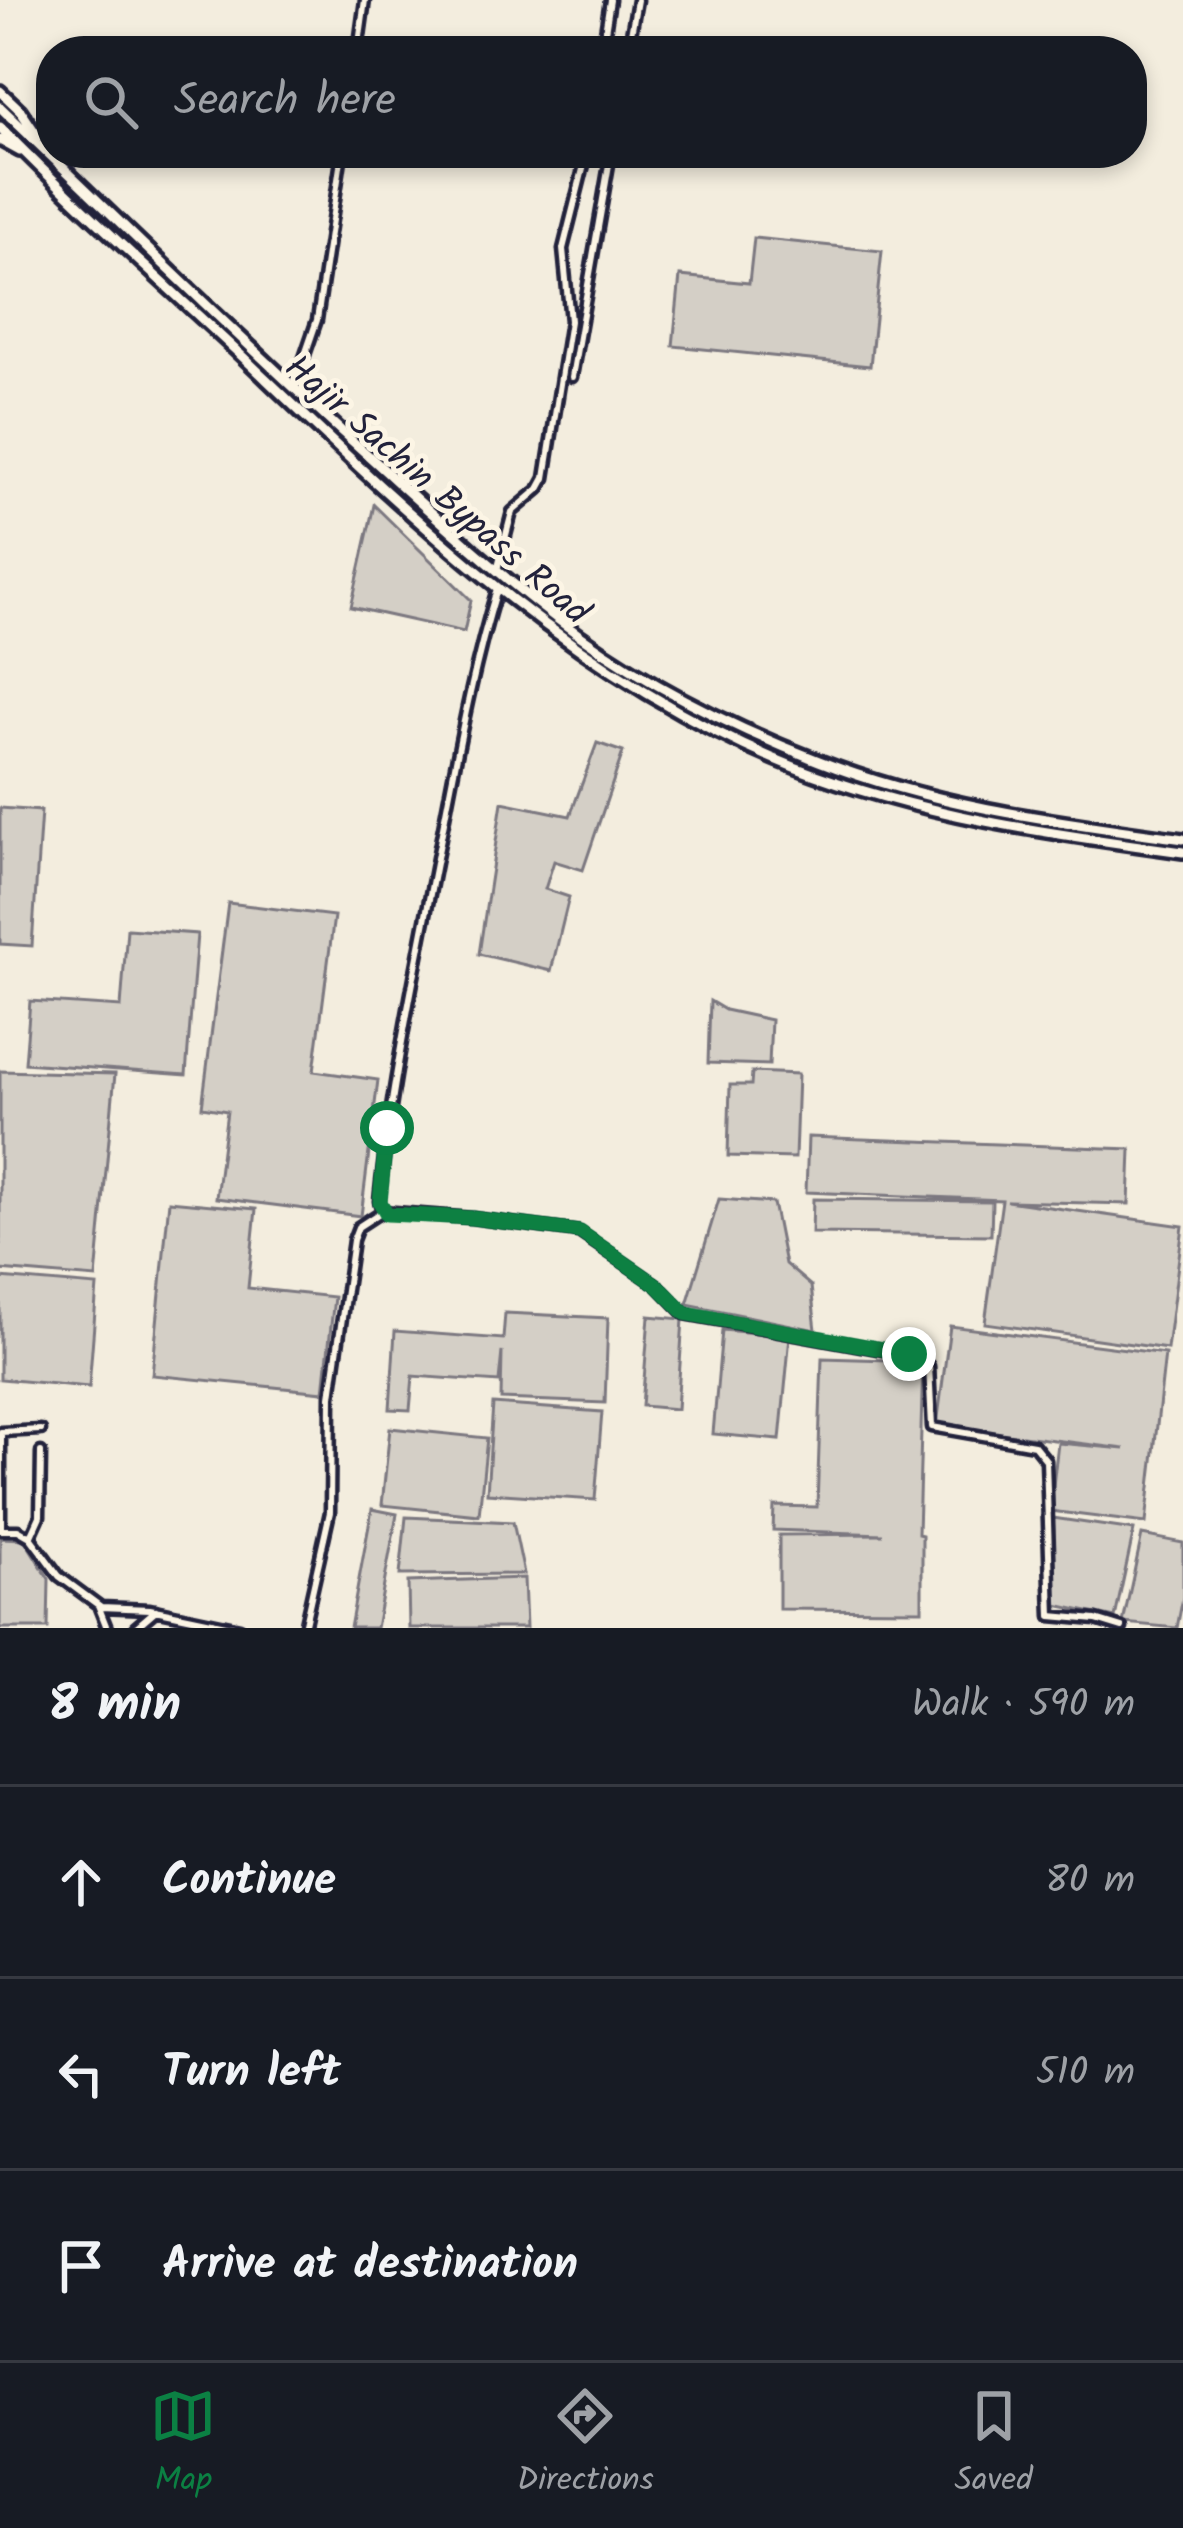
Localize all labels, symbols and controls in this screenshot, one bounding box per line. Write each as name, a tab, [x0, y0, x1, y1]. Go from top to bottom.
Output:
search box	[36, 36, 1147, 168]
text: Search here	[174, 66, 396, 138]
icon: search	[78, 69, 144, 135]
street label: Hajir Sachin Bypass Road	[270, 342, 603, 641]
route start	[360, 1101, 414, 1155]
route end	[882, 1327, 936, 1381]
text: 8 min	[48, 1666, 181, 1747]
text: Walk · 590 m	[912, 1675, 1135, 1737]
text: Continue	[162, 1846, 336, 1918]
icon: ahead	[48, 1849, 114, 1915]
text: 80 m	[1045, 1851, 1135, 1913]
text: Turn left	[162, 2038, 341, 2110]
icon: left	[48, 2041, 114, 2107]
text: 510 m	[1036, 2043, 1135, 2105]
text: Arrive at destination	[162, 2230, 578, 2302]
icon: arrive	[48, 2233, 114, 2299]
tab: Map	[150, 2383, 216, 2508]
tab: Directions	[517, 2383, 654, 2508]
tab: Saved	[954, 2383, 1033, 2508]

